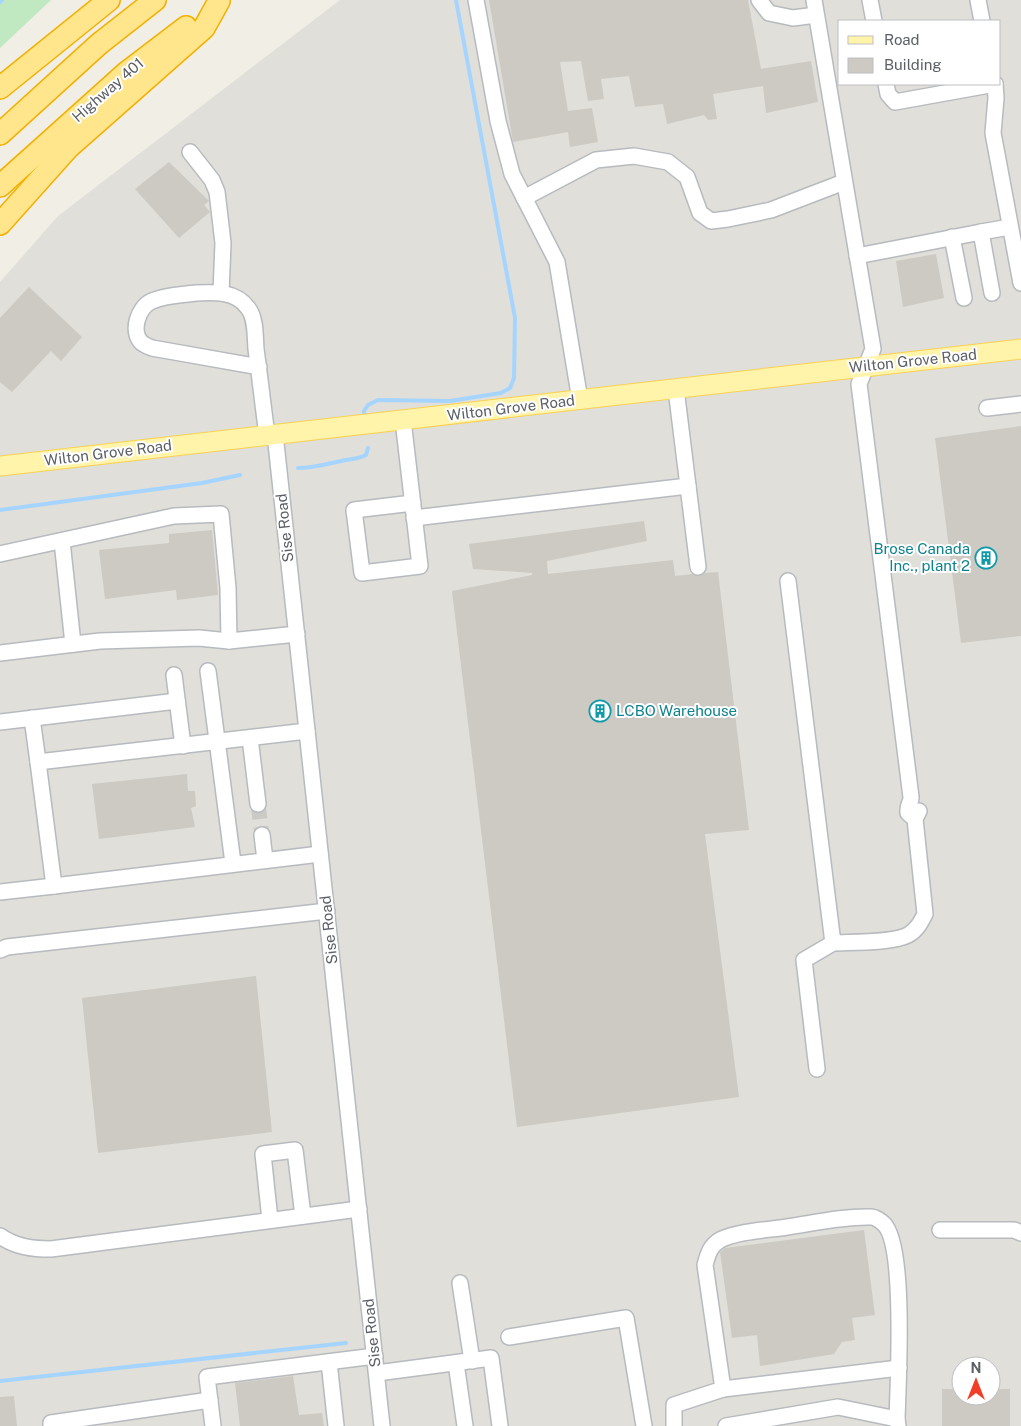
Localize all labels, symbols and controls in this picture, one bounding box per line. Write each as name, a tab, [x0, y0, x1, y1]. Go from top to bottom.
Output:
legend	[838, 20, 1001, 85]
text: Road	[884, 31, 920, 48]
street label: Highway 401	[69, 54, 147, 125]
text: Building	[884, 56, 942, 73]
street label: Wilton Grove Road	[848, 345, 978, 376]
street label: Wilton Grove Road	[446, 391, 576, 424]
street label: Wilton Grove Road	[43, 436, 173, 469]
street label: Sise Road	[272, 493, 297, 563]
place label: Brose Canada Inc., plant 2	[873, 540, 970, 574]
building icon: Brose Canada Inc., plant 2	[974, 546, 998, 570]
building icon: LCBO Warehouse	[588, 699, 612, 723]
place label: LCBO Warehouse	[616, 702, 737, 719]
street label: Sise Road	[316, 895, 341, 965]
street label: Sise Road	[359, 1298, 384, 1368]
north arrow	[951, 1356, 1001, 1406]
text: N	[971, 1360, 981, 1376]

